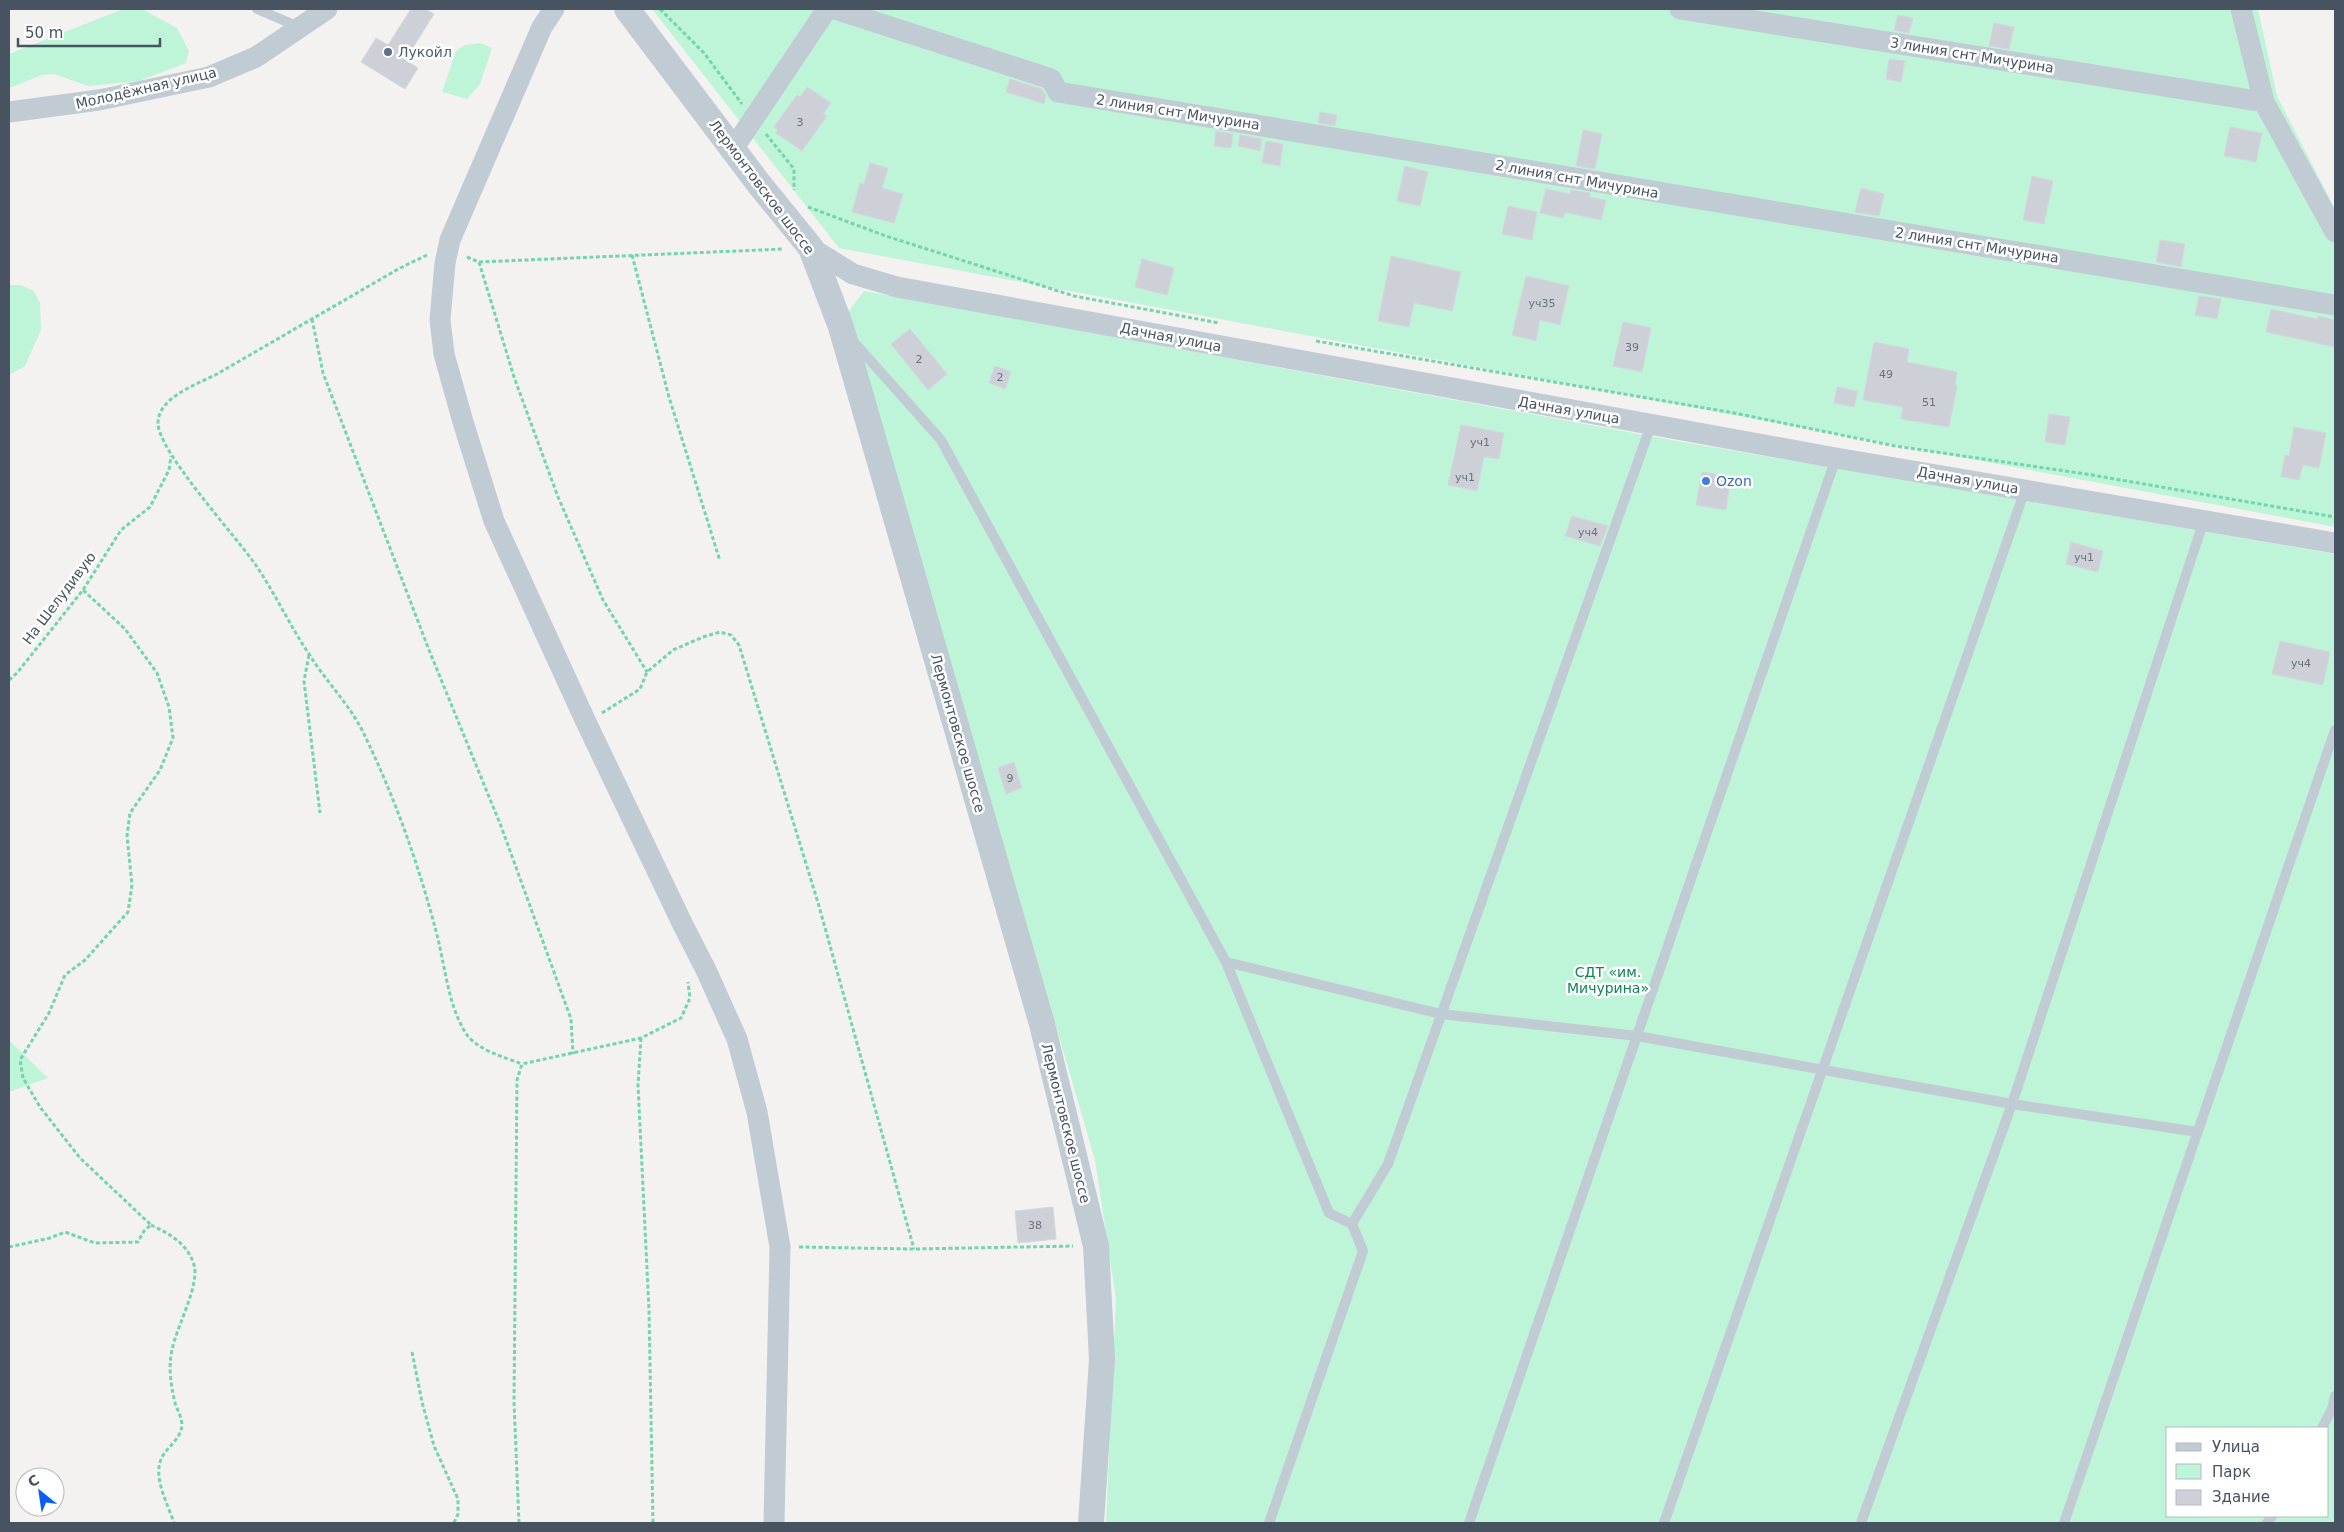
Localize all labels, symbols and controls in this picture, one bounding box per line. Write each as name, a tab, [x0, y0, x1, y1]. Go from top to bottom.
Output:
scale bar	[18, 15, 160, 47]
text: 50 m	[25, 24, 63, 42]
street label: 3 линия снт Мичурина	[1889, 34, 2055, 76]
place label: Лукойл	[398, 44, 452, 60]
marker: Лукойл	[382, 46, 394, 58]
street label: Молодёжная улица	[74, 64, 218, 112]
street label: 2 линия снт Мичурина	[1095, 91, 1261, 133]
house number: 3	[797, 116, 804, 129]
street label: Лермонтовское шоссе	[706, 117, 818, 257]
street label: 2 линия снт Мичурина	[1494, 157, 1660, 201]
street label: 2 линия снт Мичурина	[1894, 224, 2060, 266]
house number: уч35	[1528, 297, 1556, 310]
street label: Дачная улица	[1119, 319, 1223, 355]
house number: 39	[1625, 341, 1639, 354]
house number: 2	[916, 353, 923, 366]
house number: 49	[1879, 368, 1893, 381]
house number: 2	[997, 371, 1004, 384]
street label: Дачная улица	[1517, 393, 1621, 427]
house number: 51	[1922, 396, 1936, 409]
house number: уч1	[1470, 436, 1490, 449]
street label: Дачная улица	[1916, 463, 2020, 497]
house number: уч1	[1455, 471, 1475, 484]
place label: Ozon	[1716, 473, 1752, 489]
marker: Ozon	[1700, 475, 1712, 487]
house number: уч4	[1578, 526, 1598, 539]
street label: На Шелудивую	[19, 549, 99, 647]
house number: уч1	[2074, 551, 2094, 564]
street label: Лермонтовское шоссе	[928, 652, 988, 814]
house number: уч4	[2291, 657, 2311, 670]
house number: 9	[1007, 772, 1014, 785]
park label: СДТ «им. Мичурина»	[1567, 964, 1649, 996]
street label: Лермонтовское шоссе	[1038, 1041, 1094, 1205]
house number: 38	[1028, 1219, 1042, 1232]
legend	[2166, 1427, 2329, 1517]
text: Улица	[2212, 1438, 2260, 1456]
text: Парк	[2212, 1463, 2251, 1481]
north arrow	[15, 1467, 65, 1517]
text: С	[25, 1471, 42, 1490]
text: Здание	[2212, 1488, 2270, 1506]

